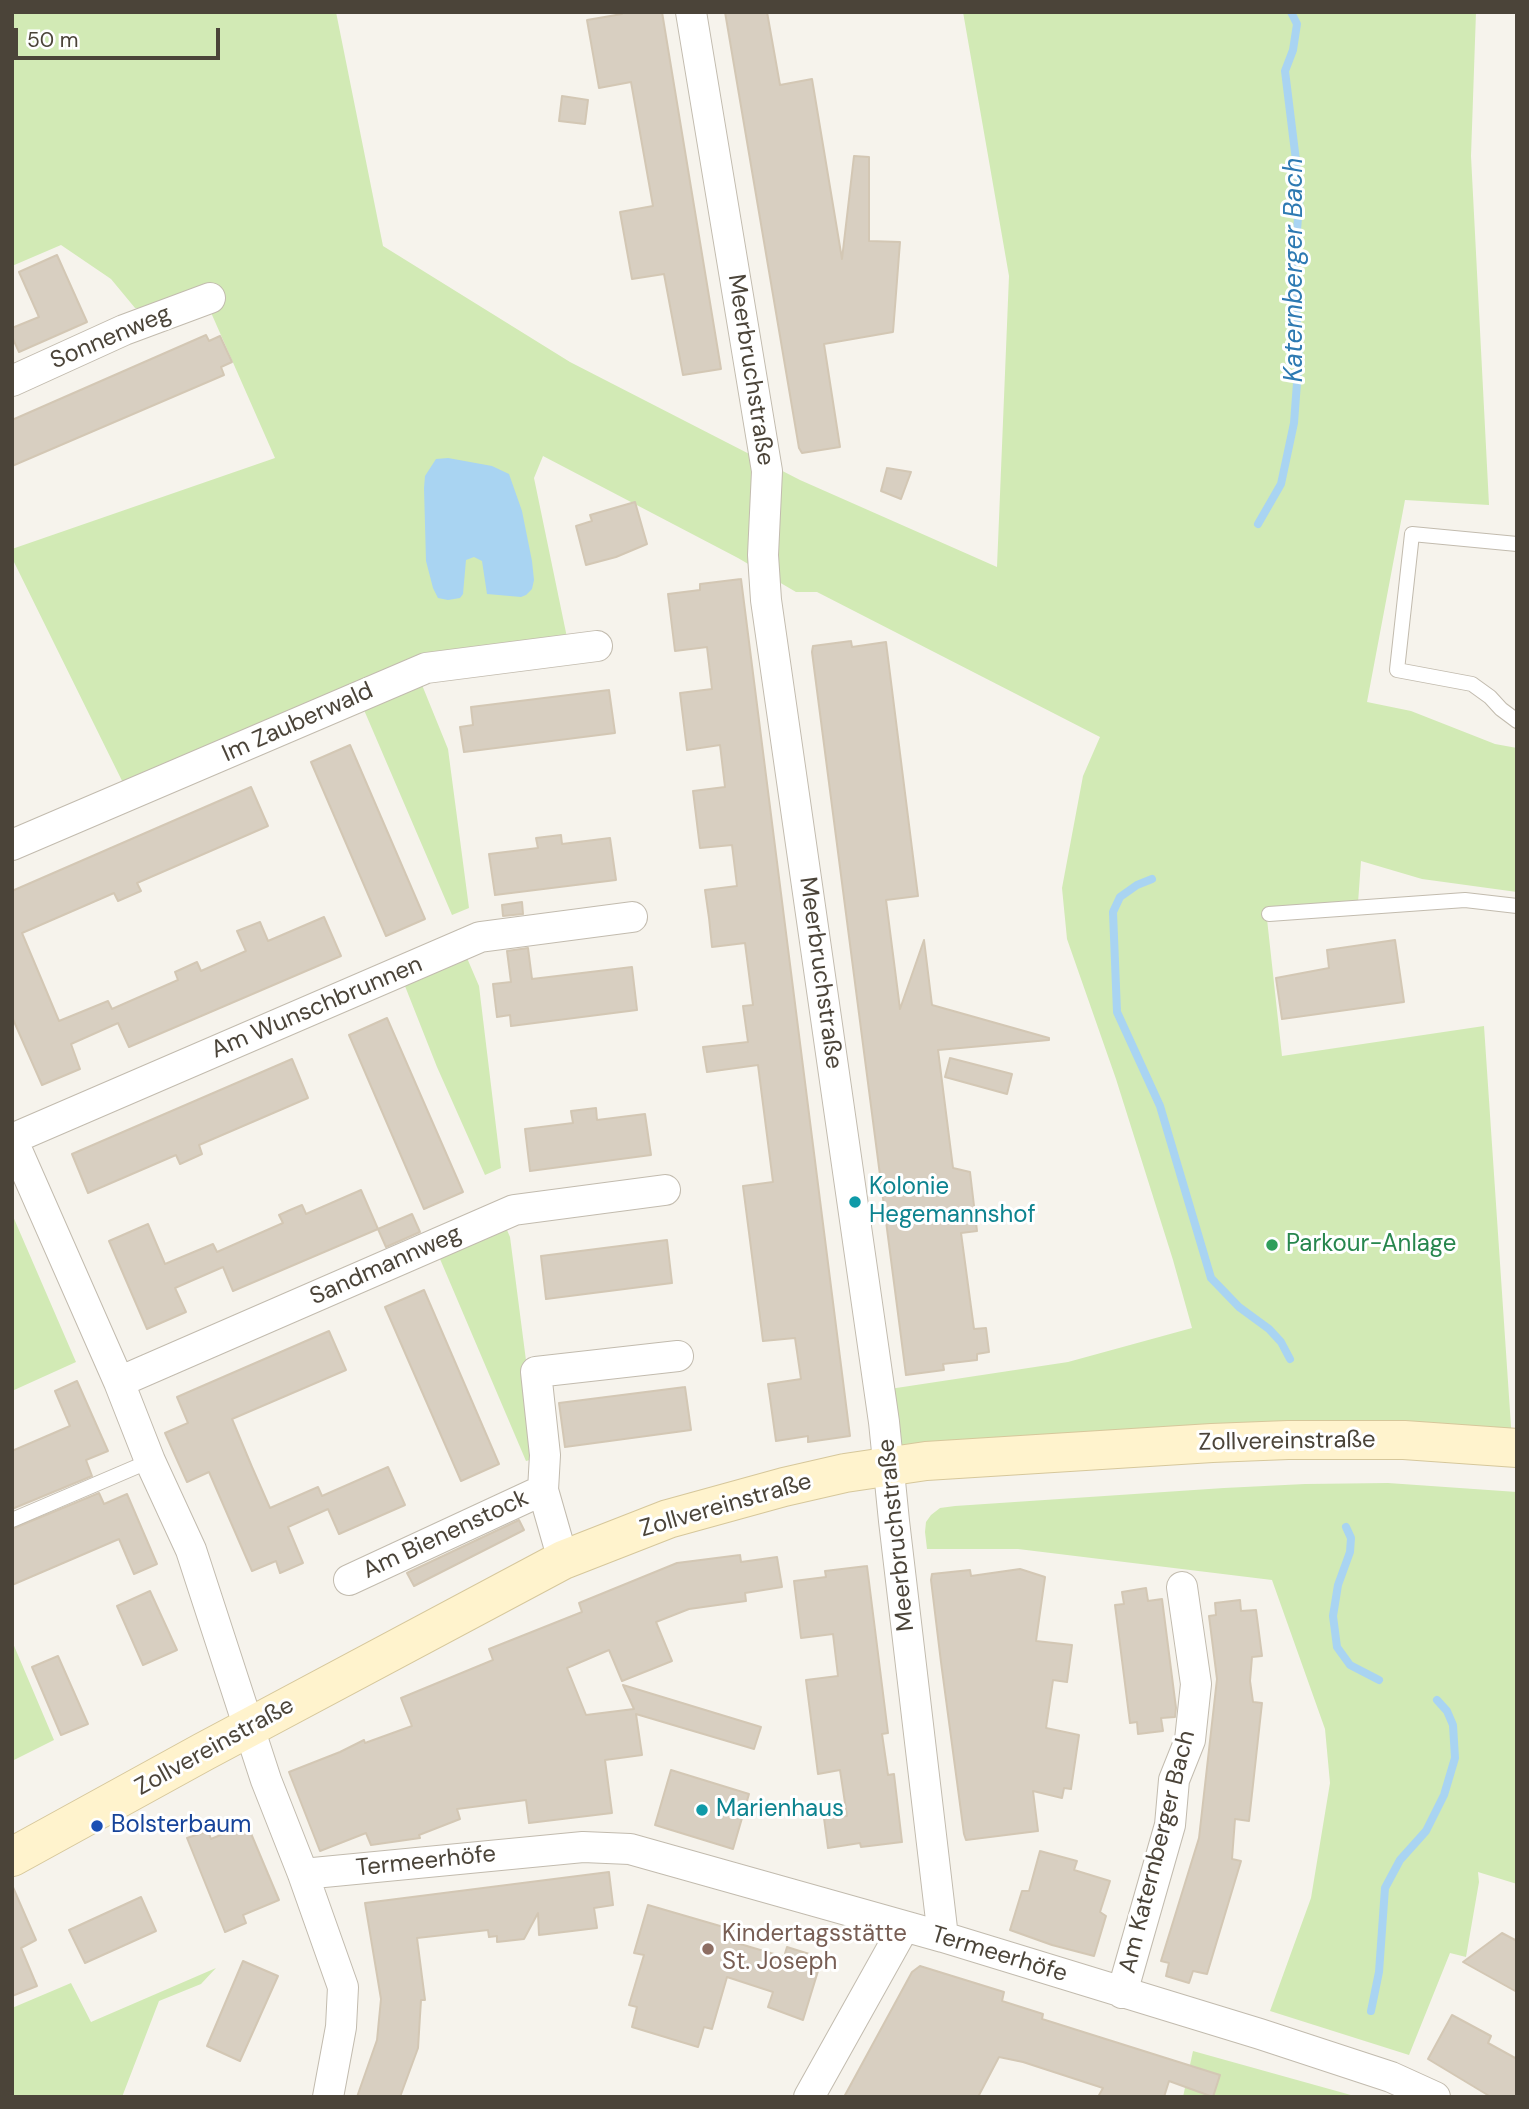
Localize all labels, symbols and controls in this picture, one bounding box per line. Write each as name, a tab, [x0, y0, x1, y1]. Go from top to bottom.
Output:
scale bar	[18, 14, 224, 58]
text: 50 m	[27, 26, 78, 54]
water label: Katernberger Bach	[1279, 158, 1311, 382]
street label: Meerbruchstraße	[721, 272, 779, 468]
street label: Sonnenweg	[46, 300, 176, 376]
street label: Im Zauberwald	[218, 677, 378, 769]
street label: Meerbruchstraße	[792, 875, 848, 1071]
street label: Am Wunschbrunnen	[207, 951, 427, 1065]
place label: Kolonie Hegemannshof	[869, 1174, 1036, 1230]
marker: Kolonie Hegemannshof	[847, 1194, 863, 1210]
street label: Sandmannweg	[306, 1220, 466, 1312]
place label: Parkour-Anlage	[1286, 1231, 1456, 1259]
marker: Parkour-Anlage	[1264, 1237, 1280, 1253]
street label: Zollvereinstraße	[1198, 1426, 1376, 1458]
street label: Meerbruchstraße	[873, 1437, 921, 1633]
street label: Zollvereinstraße	[637, 1468, 815, 1544]
street label: Am Bienenstock	[359, 1484, 533, 1586]
street label: Zollvereinstraße	[131, 1691, 299, 1803]
street label: Am Katernberger Bach	[1114, 1728, 1202, 1976]
place label: Marienhaus	[716, 1796, 844, 1824]
marker: Marienhaus	[694, 1802, 710, 1818]
place label: Bolsterbaum	[111, 1812, 251, 1840]
marker: Bolsterbaum	[89, 1818, 105, 1834]
street label: Termeerhöfe	[355, 1840, 497, 1884]
place label: Kindertagsstätte St. Joseph	[722, 1921, 907, 1977]
street label: Termeerhöfe	[928, 1921, 1070, 1989]
marker: Kindertagsstätte St. Joseph	[700, 1941, 716, 1957]

